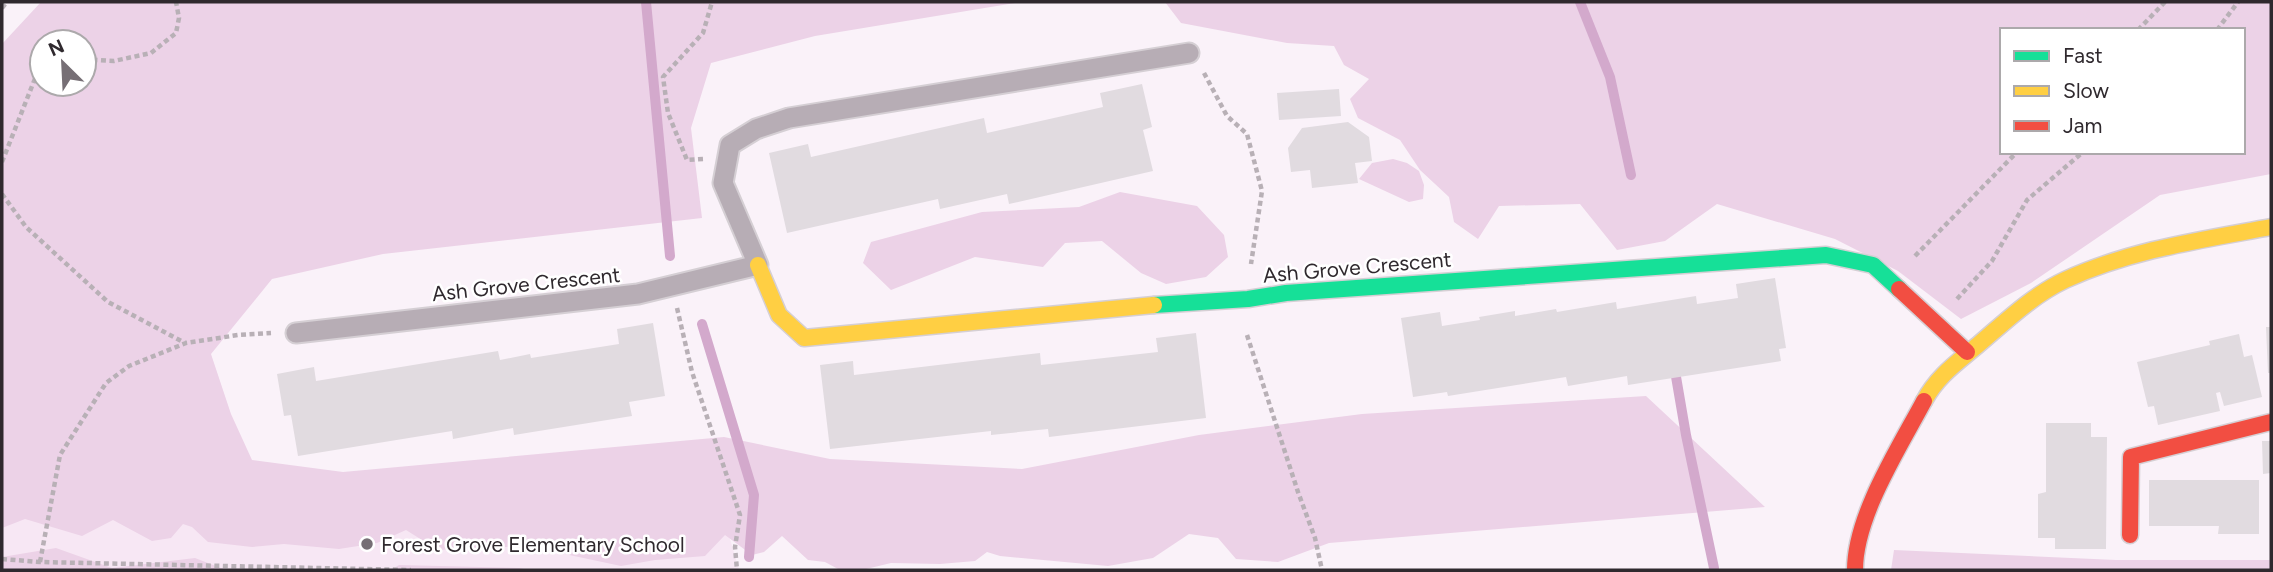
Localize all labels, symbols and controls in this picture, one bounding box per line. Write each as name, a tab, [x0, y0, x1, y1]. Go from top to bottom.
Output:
north arrow	[28, 28, 98, 98]
legend	[2000, 28, 2245, 154]
text: N	[45, 34, 68, 61]
text: Fast	[2063, 43, 2103, 68]
text: Slow	[2063, 78, 2109, 103]
text: Jam	[2063, 113, 2102, 138]
street label: Ash Grove Crescent	[1262, 246, 1452, 288]
street label: Ash Grove Crescent	[431, 262, 621, 306]
place label: Forest Grove Elementary School	[381, 532, 685, 557]
marker: Forest Grove Elementary School	[359, 536, 375, 552]

